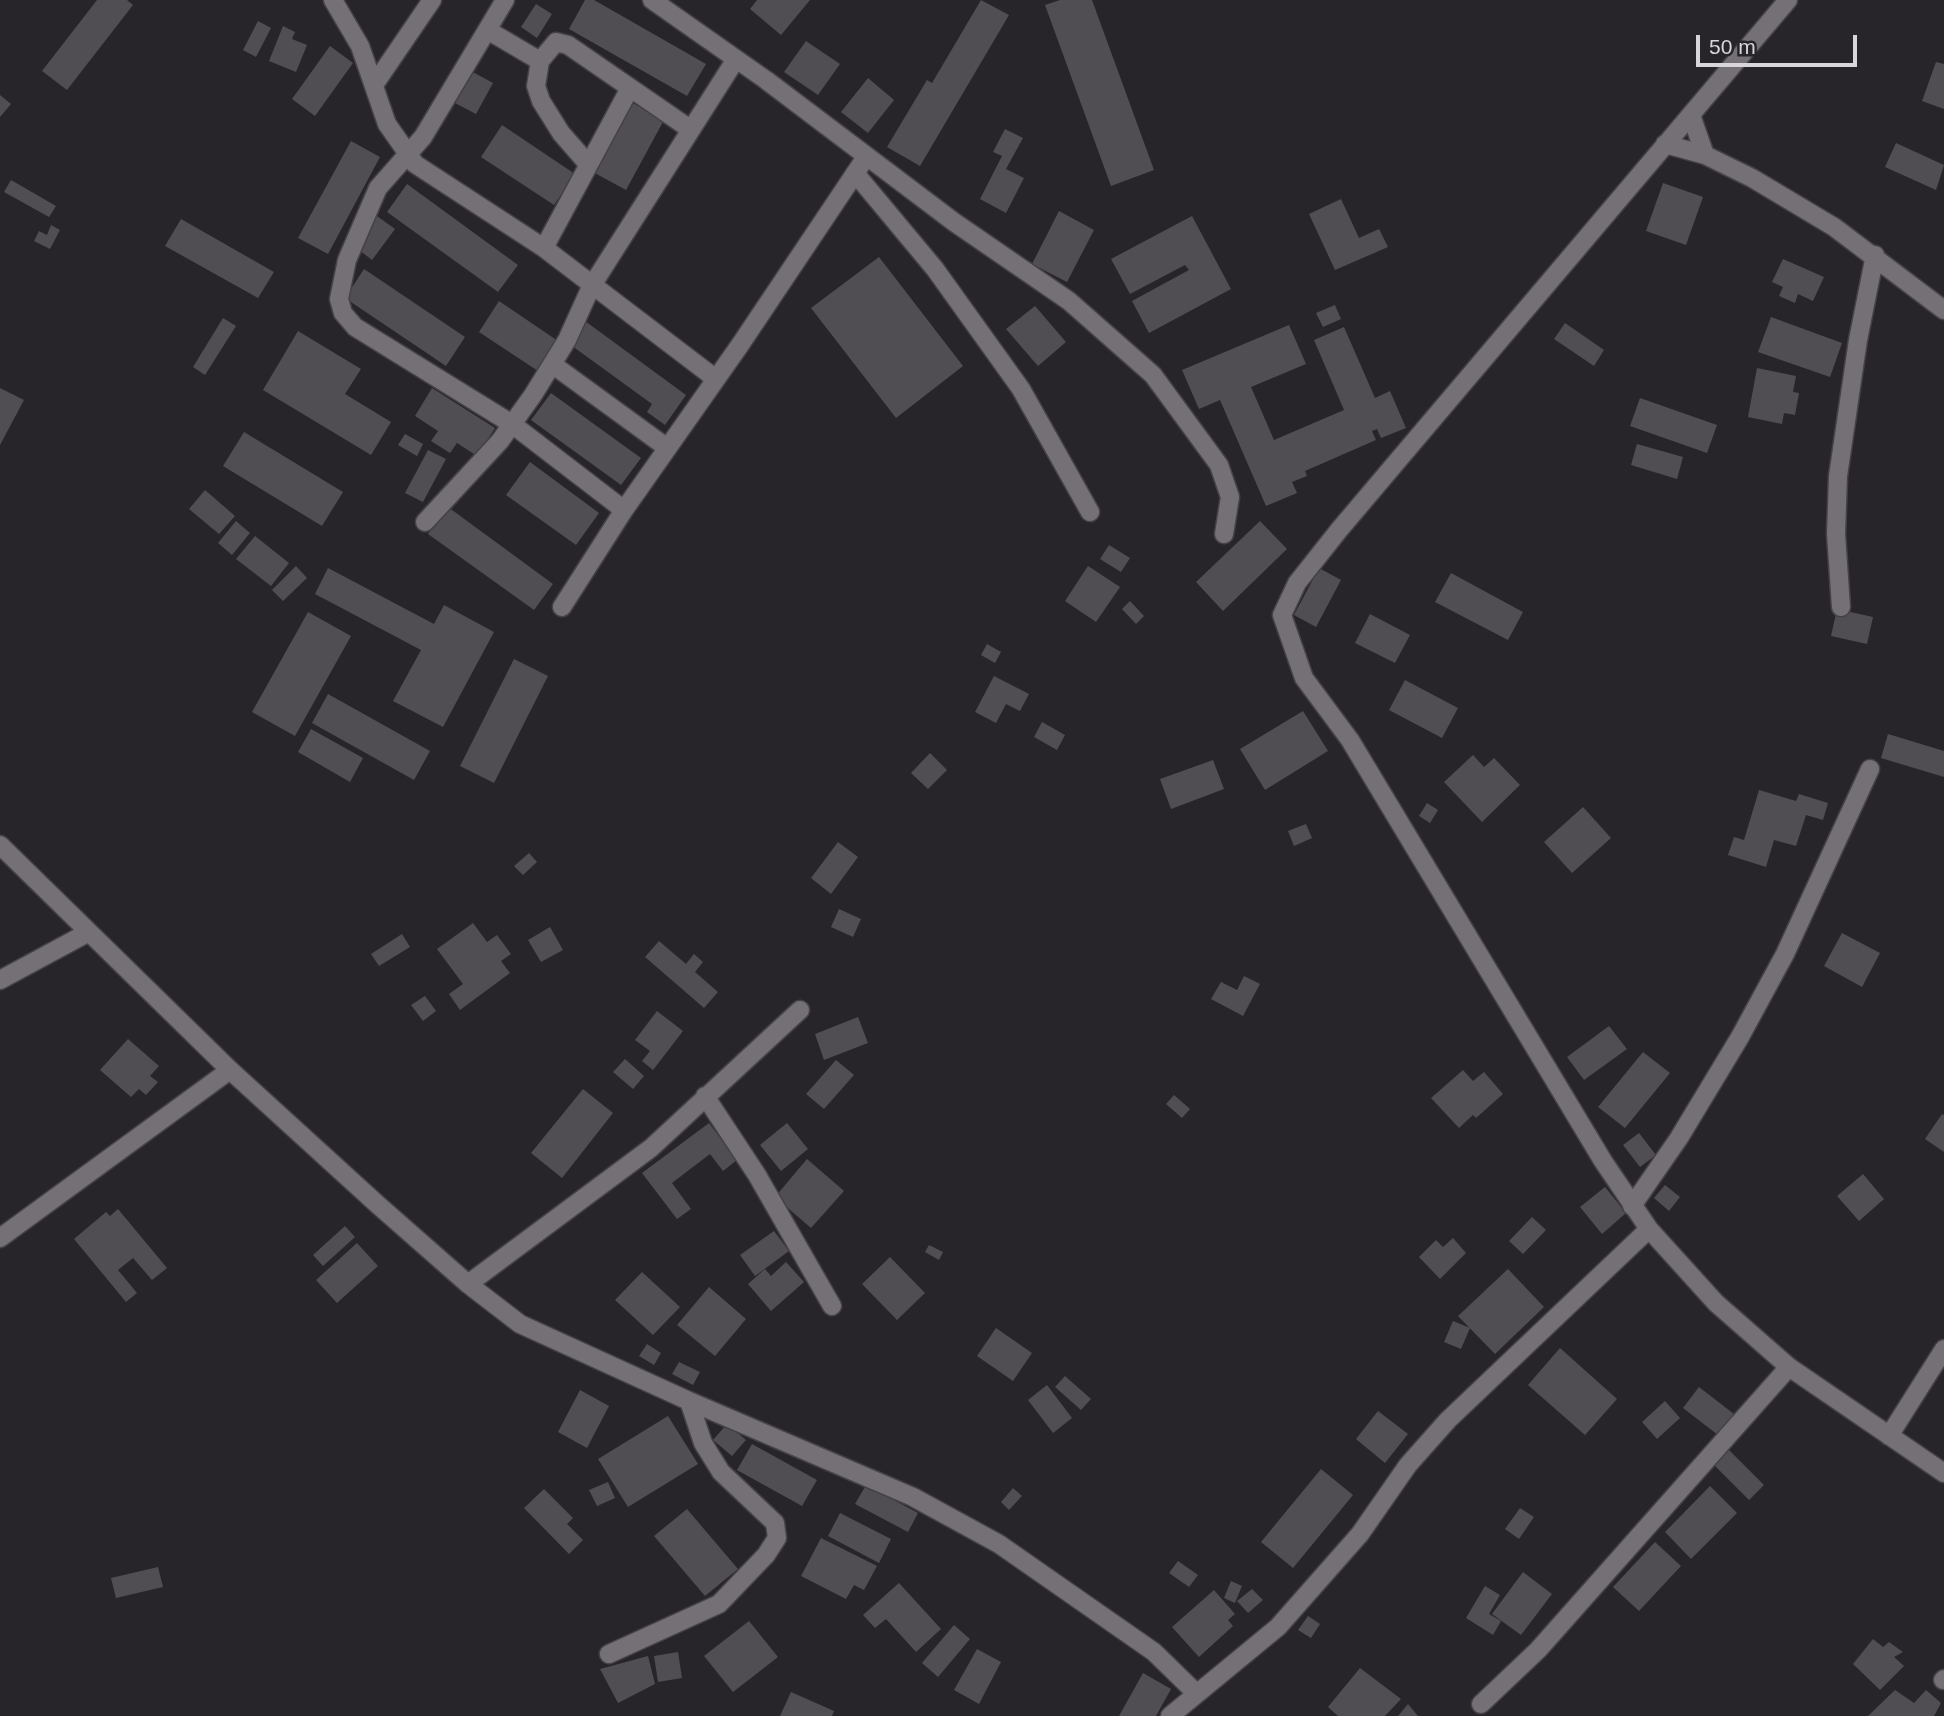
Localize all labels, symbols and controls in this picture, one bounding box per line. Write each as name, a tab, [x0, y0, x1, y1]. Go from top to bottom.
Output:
scale bar	[1699, 21, 1860, 65]
text: 50 m	[1709, 35, 1756, 58]

